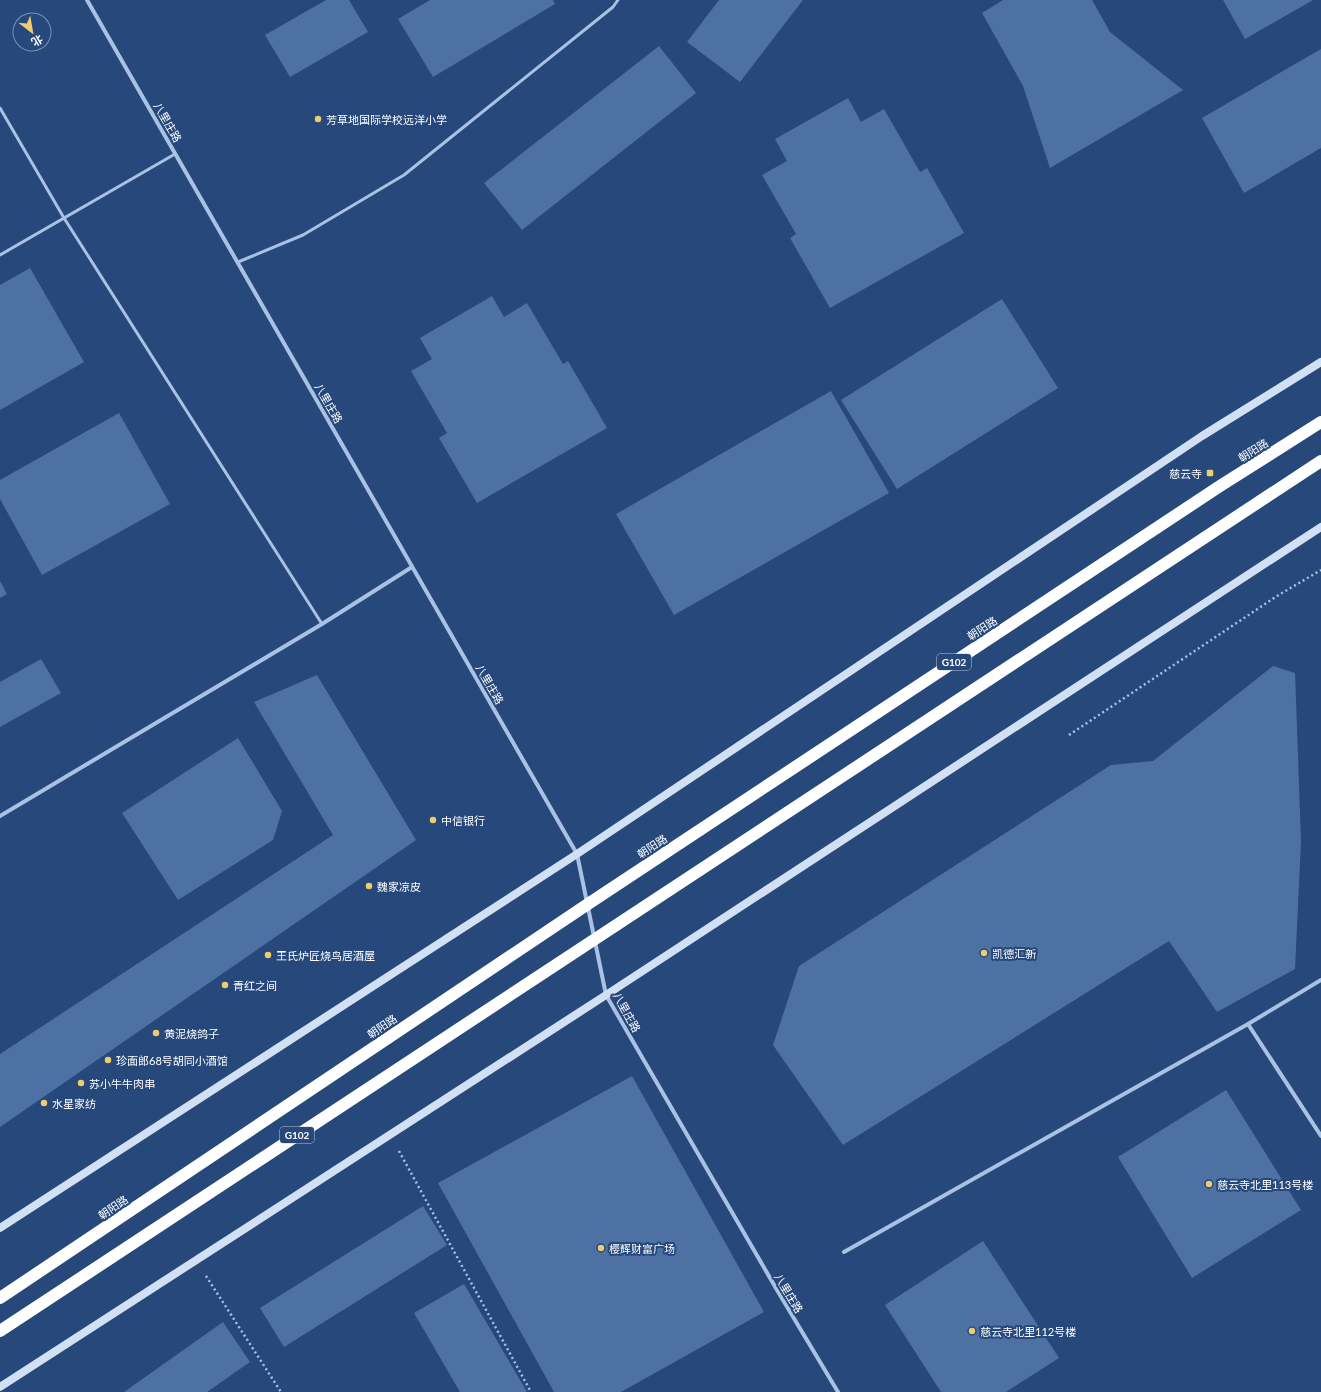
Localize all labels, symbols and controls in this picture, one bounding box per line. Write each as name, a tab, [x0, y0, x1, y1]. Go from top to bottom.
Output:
north arrow	[12, 12, 52, 52]
text: 北	[29, 33, 45, 49]
street label: 八里庄路	[151, 100, 185, 144]
place label: 芳草地国际学校远洋小学	[326, 113, 447, 126]
marker: 芳草地国际学校远洋小学	[313, 114, 323, 124]
street label: 八里庄路	[312, 381, 346, 425]
street label: 朝阳路	[1236, 436, 1270, 464]
place label: 慈云寺	[1169, 467, 1202, 480]
marker: 慈云寺	[1205, 468, 1215, 478]
street label: 朝阳路	[965, 614, 999, 642]
road number: G102	[937, 654, 971, 670]
street label: 八里庄路	[473, 662, 507, 706]
place label: 中信银行	[441, 814, 485, 827]
marker: 中信银行	[428, 815, 438, 825]
street label: 朝阳路	[635, 832, 669, 860]
place label: 魏家凉皮	[377, 880, 421, 893]
marker: 魏家凉皮	[364, 881, 374, 891]
place label: 凯德汇新	[992, 947, 1036, 960]
marker: 凯德汇新	[979, 948, 989, 958]
place label: 王氏炉匠烧鸟居酒屋	[276, 949, 375, 962]
marker: 王氏炉匠烧鸟居酒屋	[263, 950, 273, 960]
place label: 青红之间	[233, 979, 277, 992]
marker: 青红之间	[220, 980, 230, 990]
street label: 八里庄路	[611, 990, 643, 1034]
street label: 朝阳路	[365, 1011, 399, 1041]
place label: 黄泥烧鸽子	[164, 1027, 219, 1040]
marker: 黄泥烧鸽子	[151, 1028, 161, 1038]
place label: 珍面郎68号胡同小酒馆	[116, 1054, 228, 1067]
marker: 珍面郎68号胡同小酒馆	[103, 1055, 113, 1065]
place label: 苏小牛牛肉串	[89, 1077, 155, 1090]
marker: 苏小牛牛肉串	[76, 1078, 86, 1088]
place label: 水星家纺	[52, 1097, 96, 1110]
marker: 水星家纺	[39, 1098, 49, 1108]
road number: G102	[280, 1127, 314, 1143]
place label: 慈云寺北里113号楼	[1217, 1178, 1313, 1191]
marker: 慈云寺北里113号楼	[1204, 1179, 1214, 1189]
street label: 朝阳路	[96, 1192, 130, 1222]
place label: 樱辉财富广场	[609, 1242, 675, 1255]
marker: 樱辉财富广场	[596, 1243, 606, 1253]
street label: 八里庄路	[772, 1271, 806, 1315]
place label: 慈云寺北里112号楼	[980, 1325, 1076, 1338]
marker: 慈云寺北里112号楼	[967, 1326, 977, 1336]

